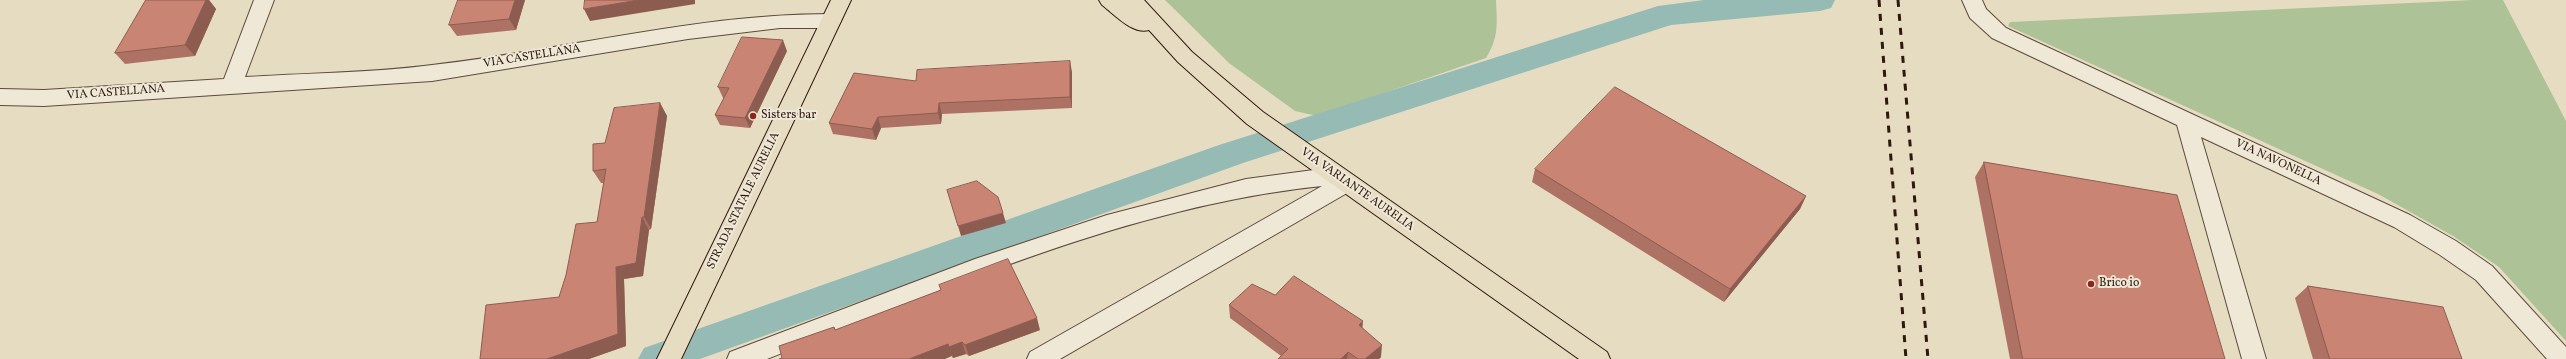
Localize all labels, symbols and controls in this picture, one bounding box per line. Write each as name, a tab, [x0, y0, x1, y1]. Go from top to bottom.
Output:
street label: VIA CASTELLANA	[482, 42, 582, 72]
street label: VIA CASTELLANA	[66, 82, 166, 104]
place label: Sisters bar	[761, 109, 816, 123]
marker: Sisters bar	[748, 111, 758, 121]
street label: STRADA STATALE AURELIA	[705, 130, 783, 272]
street label: VIA NAVONELLA	[2233, 137, 2323, 189]
street label: VIA VARIANTE AURELIA	[1297, 145, 1417, 235]
place label: Brico io	[2099, 277, 2139, 291]
marker: Brico io	[2086, 279, 2096, 289]

